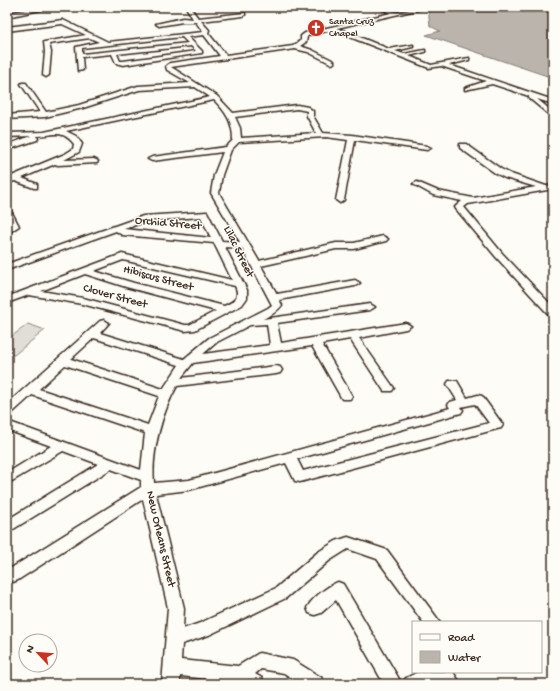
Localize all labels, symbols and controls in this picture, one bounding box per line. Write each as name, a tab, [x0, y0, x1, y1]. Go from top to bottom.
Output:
place label: Santa Cruz Chapel	[329, 16, 375, 40]
church icon: Santa Cruz Chapel	[306, 18, 326, 38]
street label: Orchid Street	[134, 214, 203, 234]
street label: Lilac Street	[220, 224, 257, 281]
street label: Hibiscus Street	[122, 263, 196, 295]
street label: Clover Street	[81, 282, 150, 313]
street label: New Orleans Street	[142, 490, 178, 589]
legend	[412, 621, 542, 673]
text: Road	[448, 632, 475, 646]
north arrow	[18, 633, 58, 673]
text: N	[24, 644, 38, 655]
text: Water	[448, 652, 482, 666]

